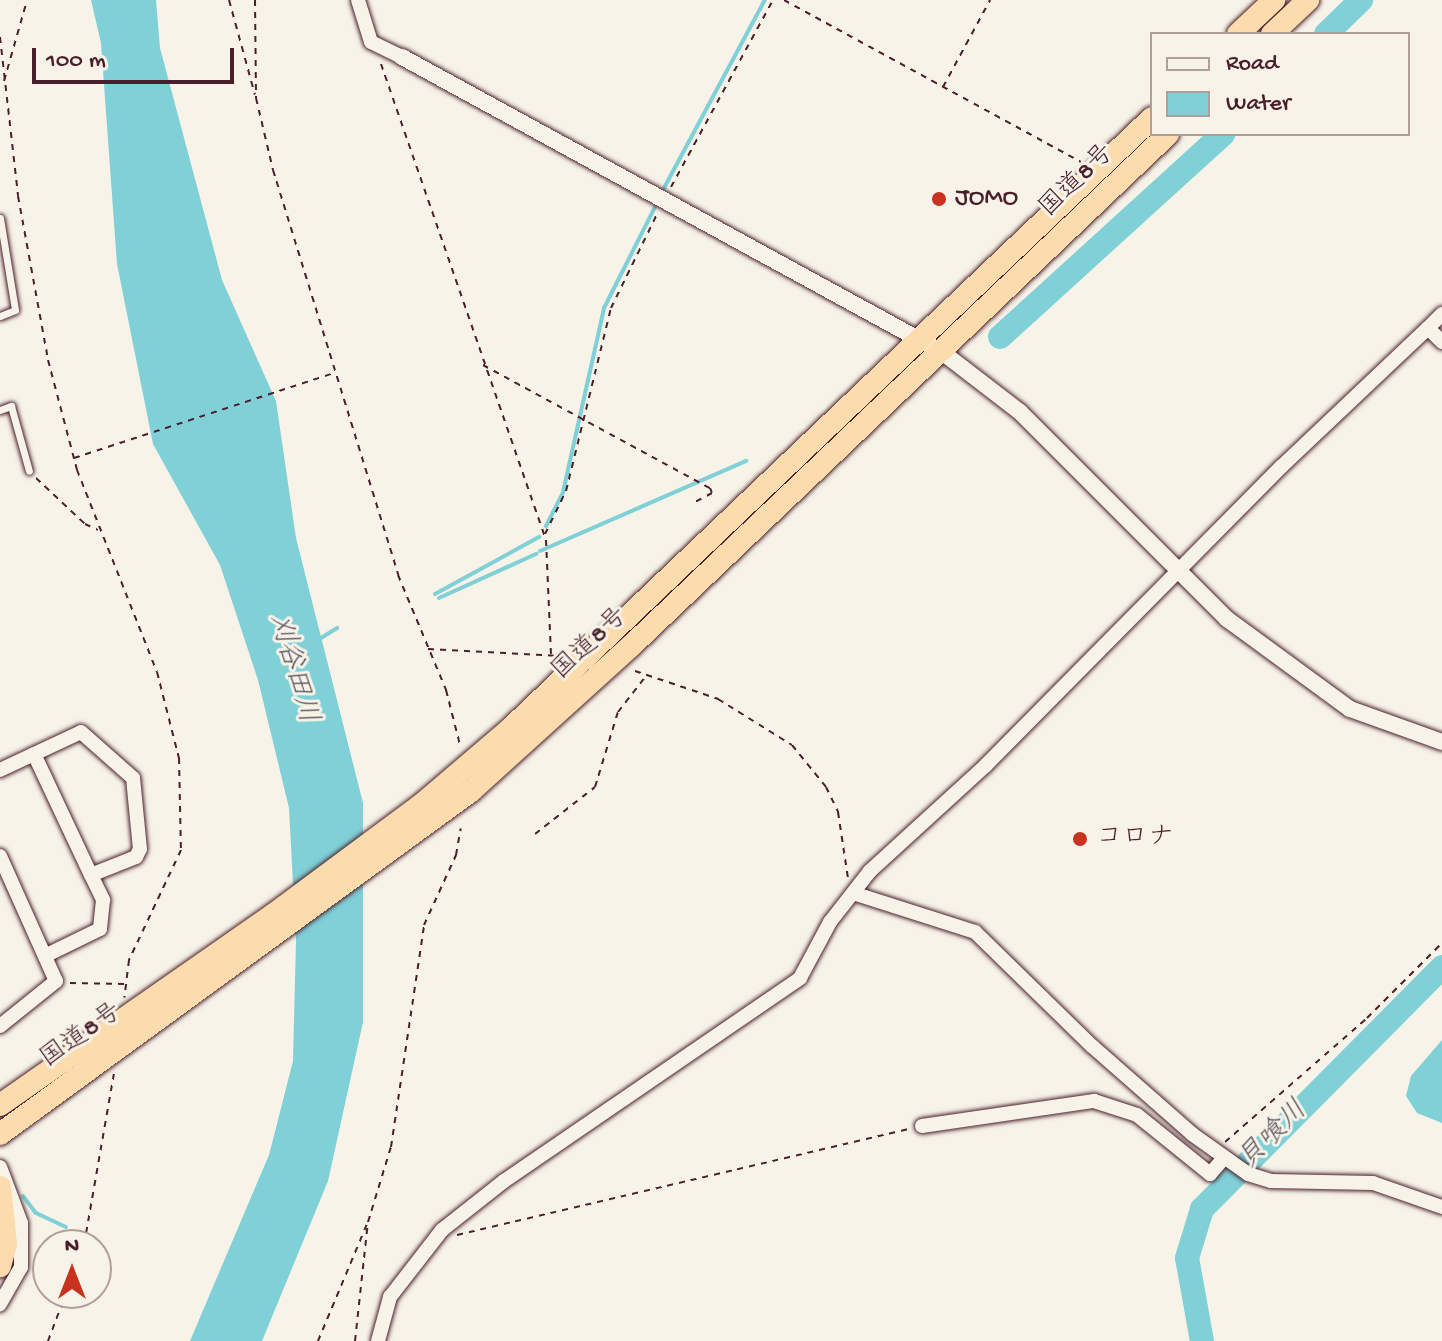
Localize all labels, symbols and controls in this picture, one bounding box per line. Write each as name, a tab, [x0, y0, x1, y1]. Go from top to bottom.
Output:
scale bar	[36, 32, 238, 82]
legend	[1150, 32, 1410, 136]
text: 100 m	[46, 47, 106, 76]
text: Road	[1226, 50, 1278, 79]
text: Water	[1226, 90, 1290, 119]
street label: 国道8号	[1034, 139, 1122, 225]
place label: JOMO	[955, 183, 1018, 215]
marker: JOMO	[930, 190, 948, 208]
street label: 国道8号	[547, 602, 635, 688]
water label: 刈谷田川	[260, 611, 324, 727]
place label: コロナ	[1096, 823, 1174, 855]
marker: コロナ	[1071, 830, 1089, 848]
street label: 国道8号	[35, 998, 129, 1076]
water label: 貝喰川	[1232, 1094, 1316, 1178]
north arrow	[32, 1229, 112, 1309]
text: N	[65, 1234, 79, 1260]

